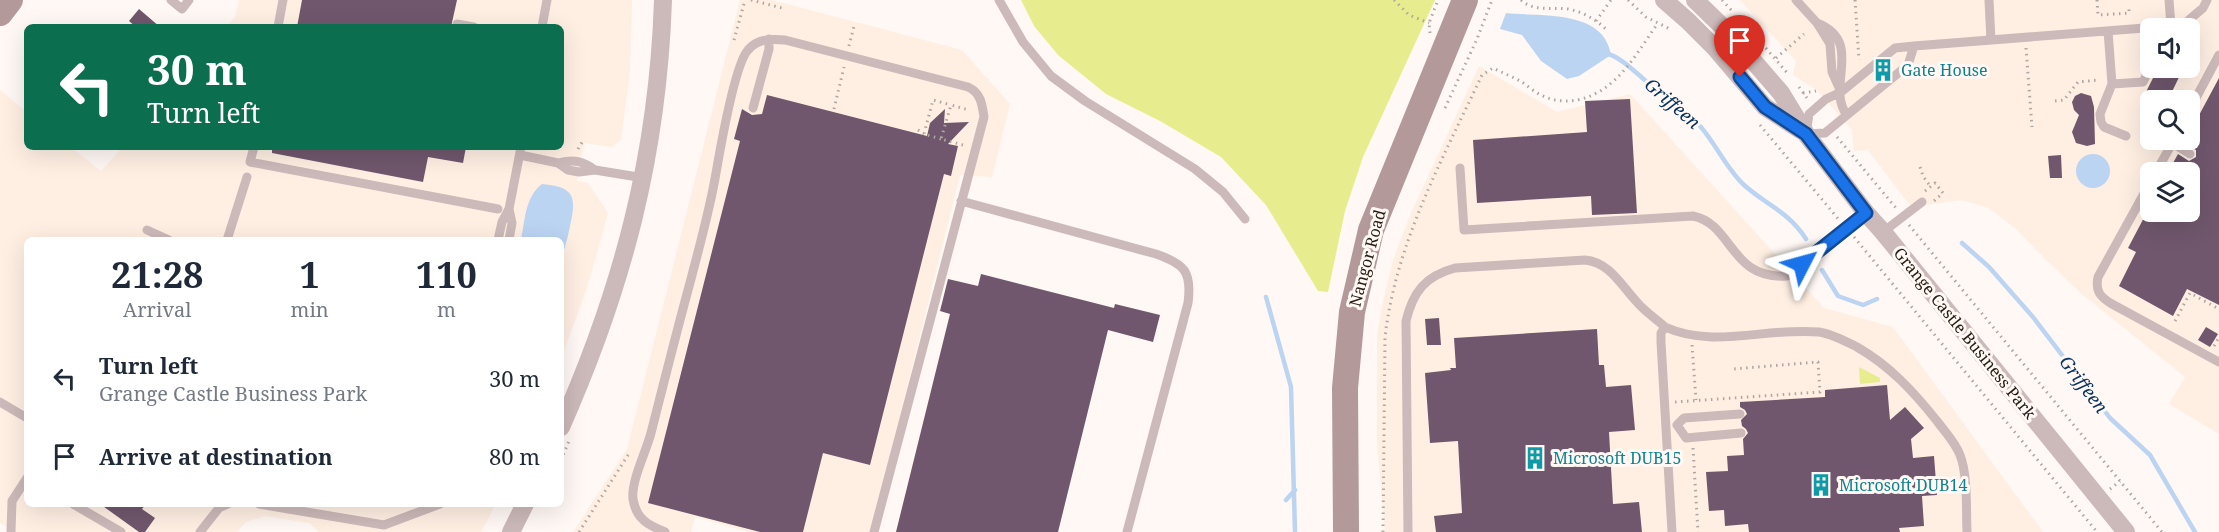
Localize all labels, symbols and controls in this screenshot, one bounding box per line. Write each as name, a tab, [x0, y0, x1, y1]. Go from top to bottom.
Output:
pin	[1714, 15, 1765, 77]
map controls	[2140, 18, 2200, 222]
button: sound	[2140, 18, 2200, 78]
icon: arrive	[1723, 24, 1756, 57]
text: 30 m	[147, 40, 247, 97]
icon: left	[48, 48, 126, 126]
building icon: Gate House	[1870, 57, 1896, 83]
place label: Gate House	[1901, 59, 1988, 81]
water label: Griffeen	[1640, 72, 1706, 134]
button: search	[2140, 90, 2200, 150]
text: Turn left	[147, 94, 260, 131]
button: layers	[2140, 162, 2200, 222]
street label: Nangor Road	[1343, 207, 1391, 309]
position arrow	[1770, 232, 1834, 296]
street label: Grange Castle Business Park	[1889, 243, 2041, 424]
text: 21:28	[111, 250, 203, 299]
text: 1	[299, 250, 320, 299]
text: 110	[416, 250, 477, 299]
text: Arrival	[123, 296, 191, 323]
text: min	[291, 296, 329, 323]
text: m	[437, 296, 456, 323]
text: Turn left	[99, 350, 198, 380]
water label: Griffeen	[2054, 350, 2114, 418]
icon: left	[48, 362, 81, 395]
text: 30 m	[489, 363, 540, 393]
text: Grange Castle Business Park	[99, 380, 367, 407]
icon: arrive	[48, 440, 81, 473]
text: Arrive at destination	[99, 441, 333, 471]
text: 80 m	[489, 441, 540, 471]
building icon: Microsoft DUB15	[1522, 445, 1548, 471]
place label: Microsoft DUB15	[1553, 447, 1681, 469]
building icon: Microsoft DUB14	[1808, 472, 1834, 498]
place label: Microsoft DUB14	[1839, 474, 1967, 496]

